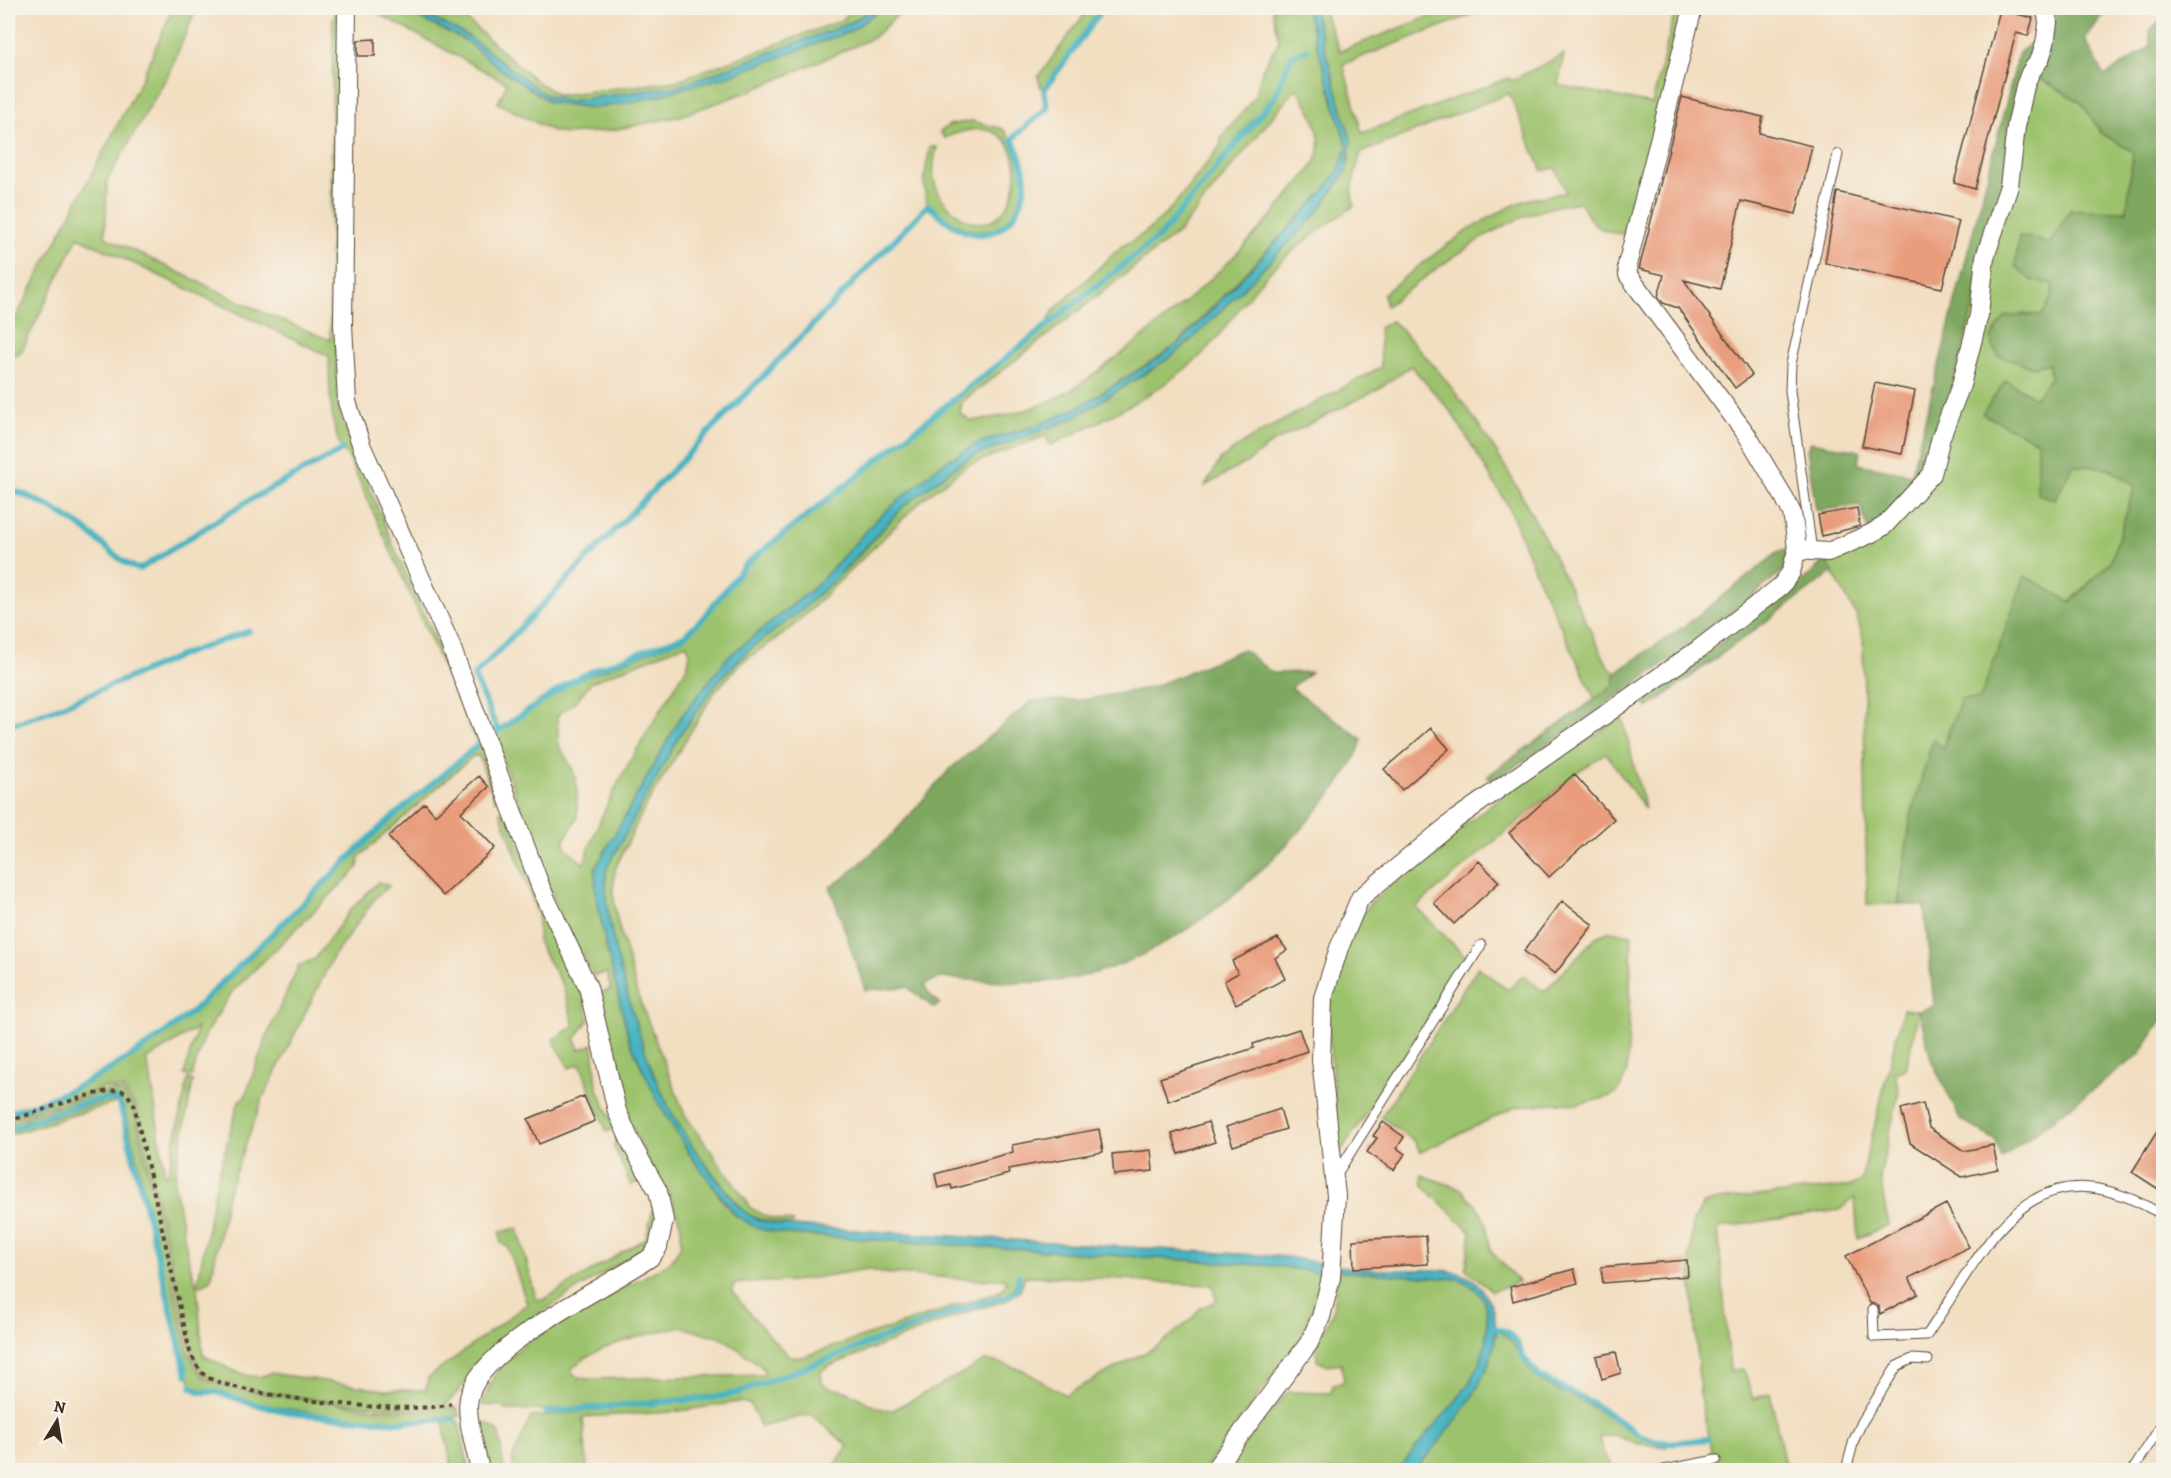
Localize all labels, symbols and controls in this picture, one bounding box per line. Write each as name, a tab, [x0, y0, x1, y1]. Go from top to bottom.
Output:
north arrow	[27, 1391, 87, 1451]
text: N	[52, 1395, 68, 1419]

